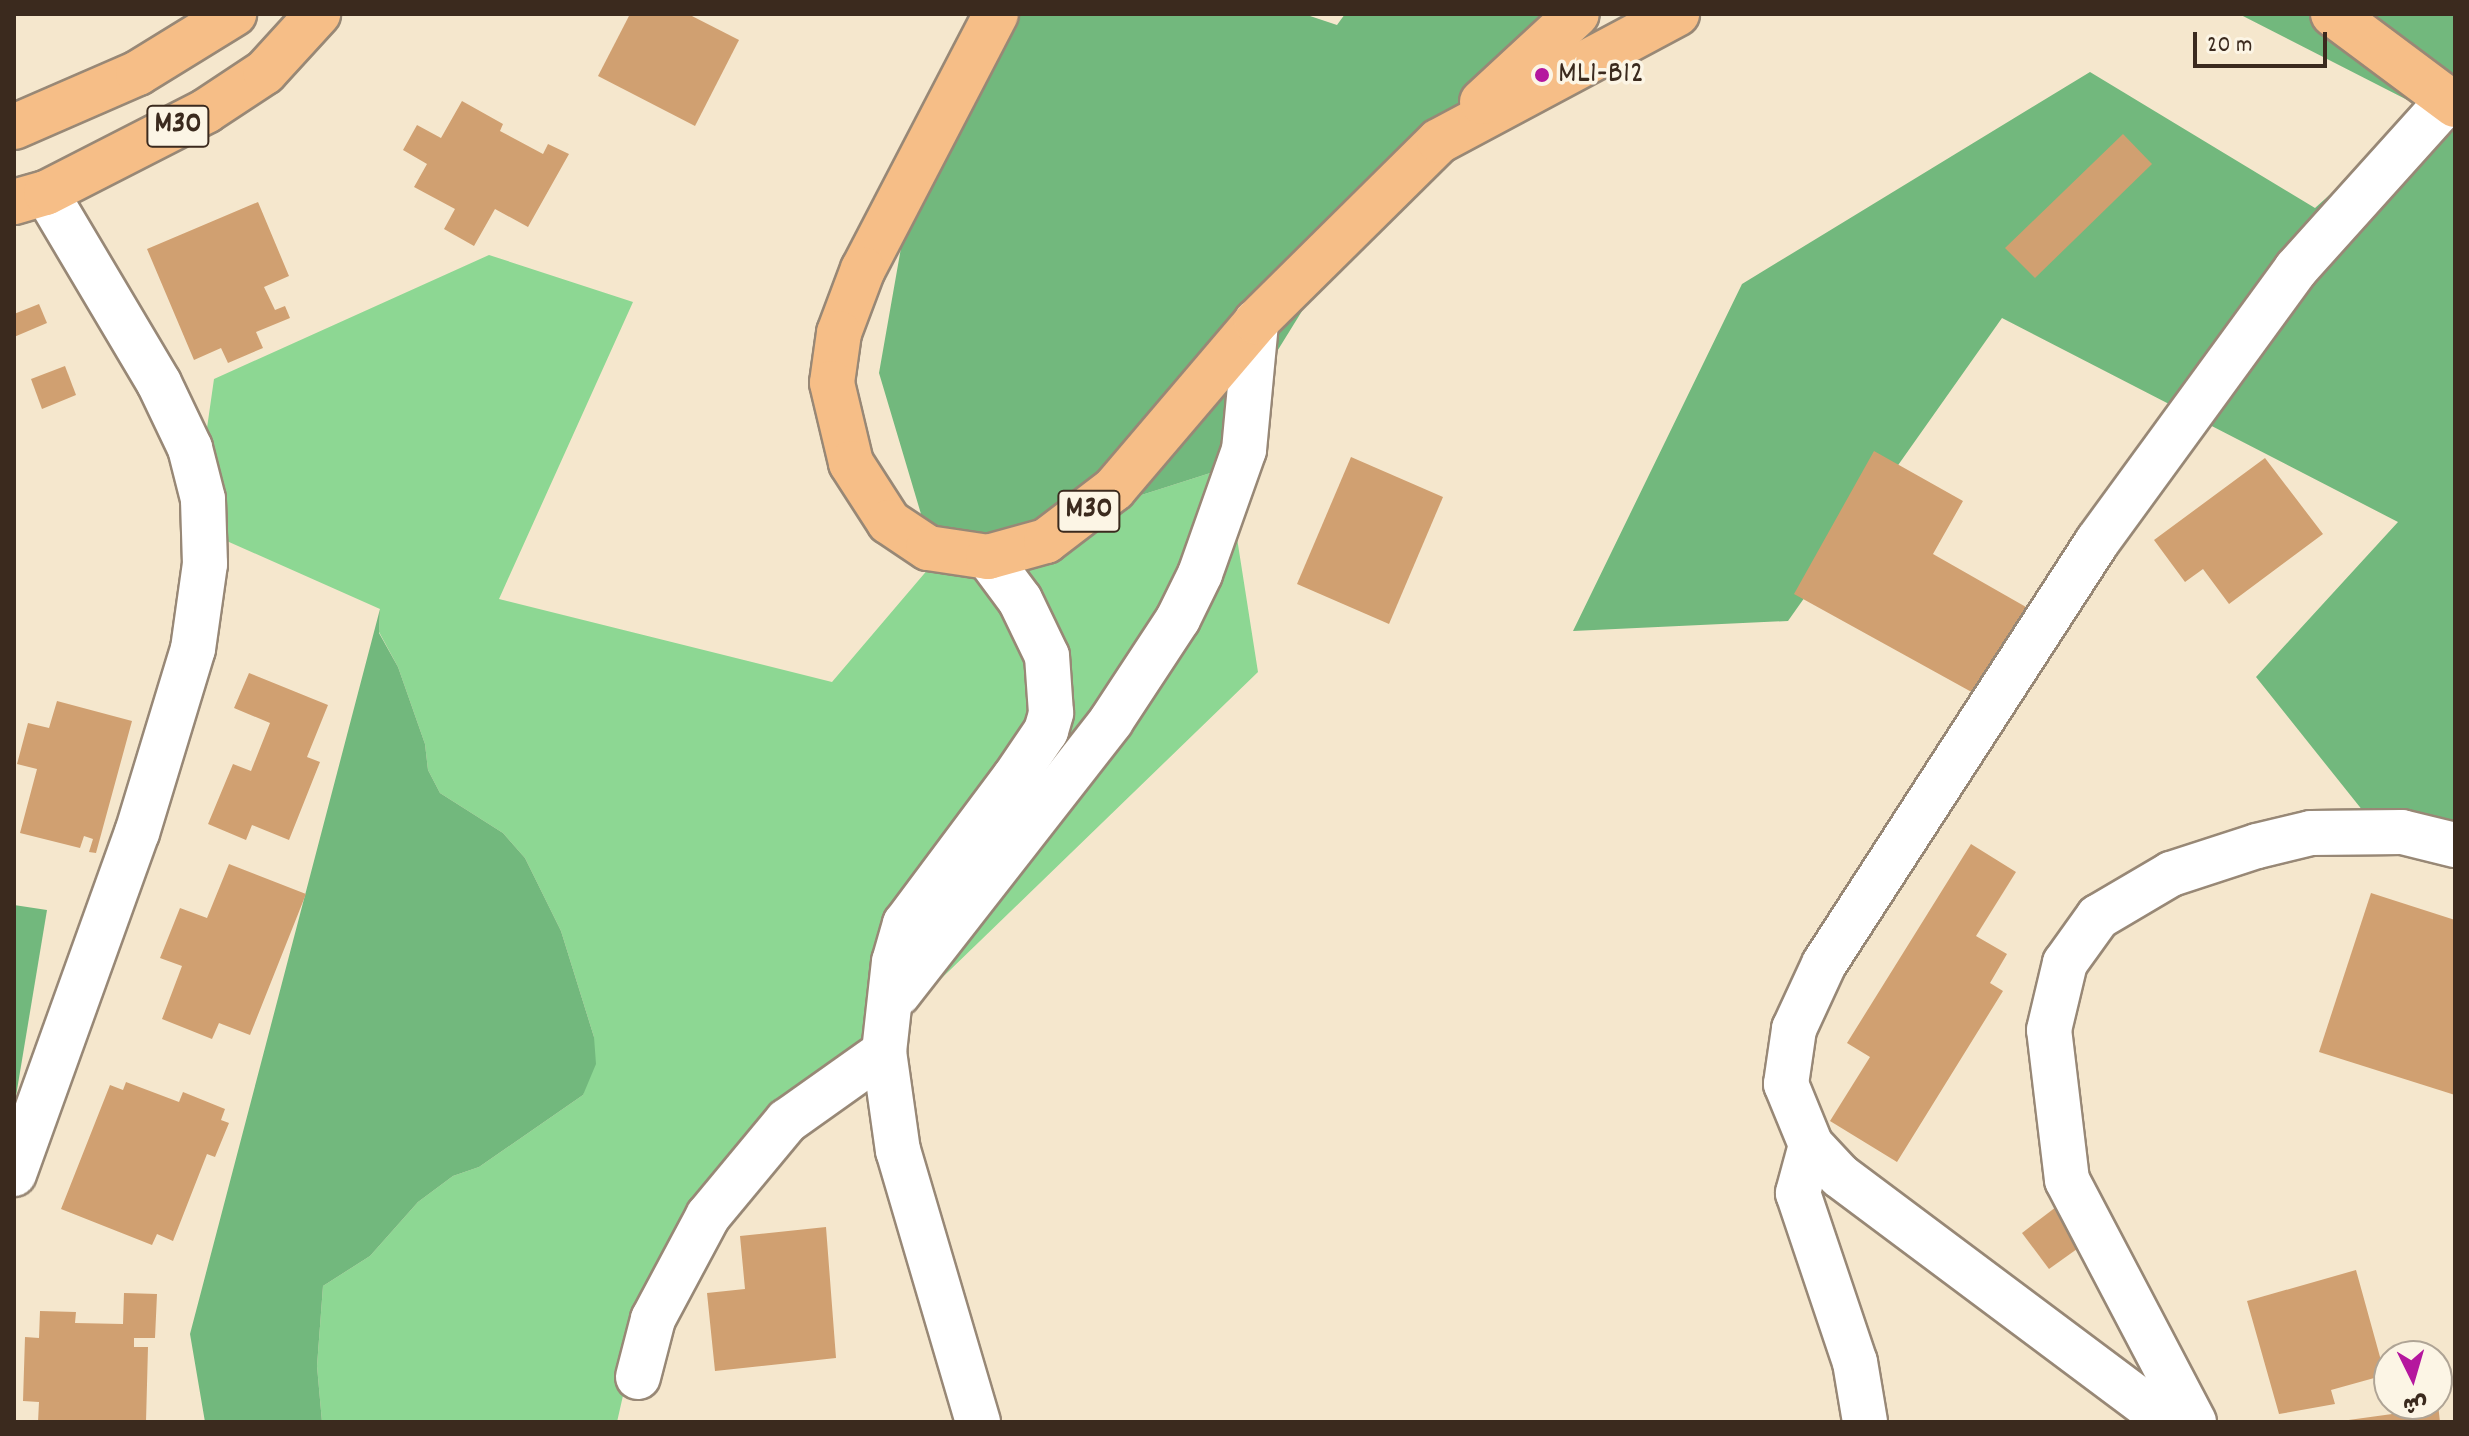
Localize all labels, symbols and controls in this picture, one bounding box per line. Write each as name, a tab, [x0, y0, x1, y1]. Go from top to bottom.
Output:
scale bar	[2197, 16, 2331, 66]
text: 20 m	[2207, 29, 2253, 63]
place label: ML1-B12	[1558, 56, 1644, 94]
marker: ML1-B12	[1533, 66, 1551, 84]
road number: M30	[146, 100, 210, 152]
road number: M30	[1057, 485, 1121, 537]
north arrow	[2373, 1340, 2453, 1420]
text: ش	[2402, 1386, 2428, 1419]

